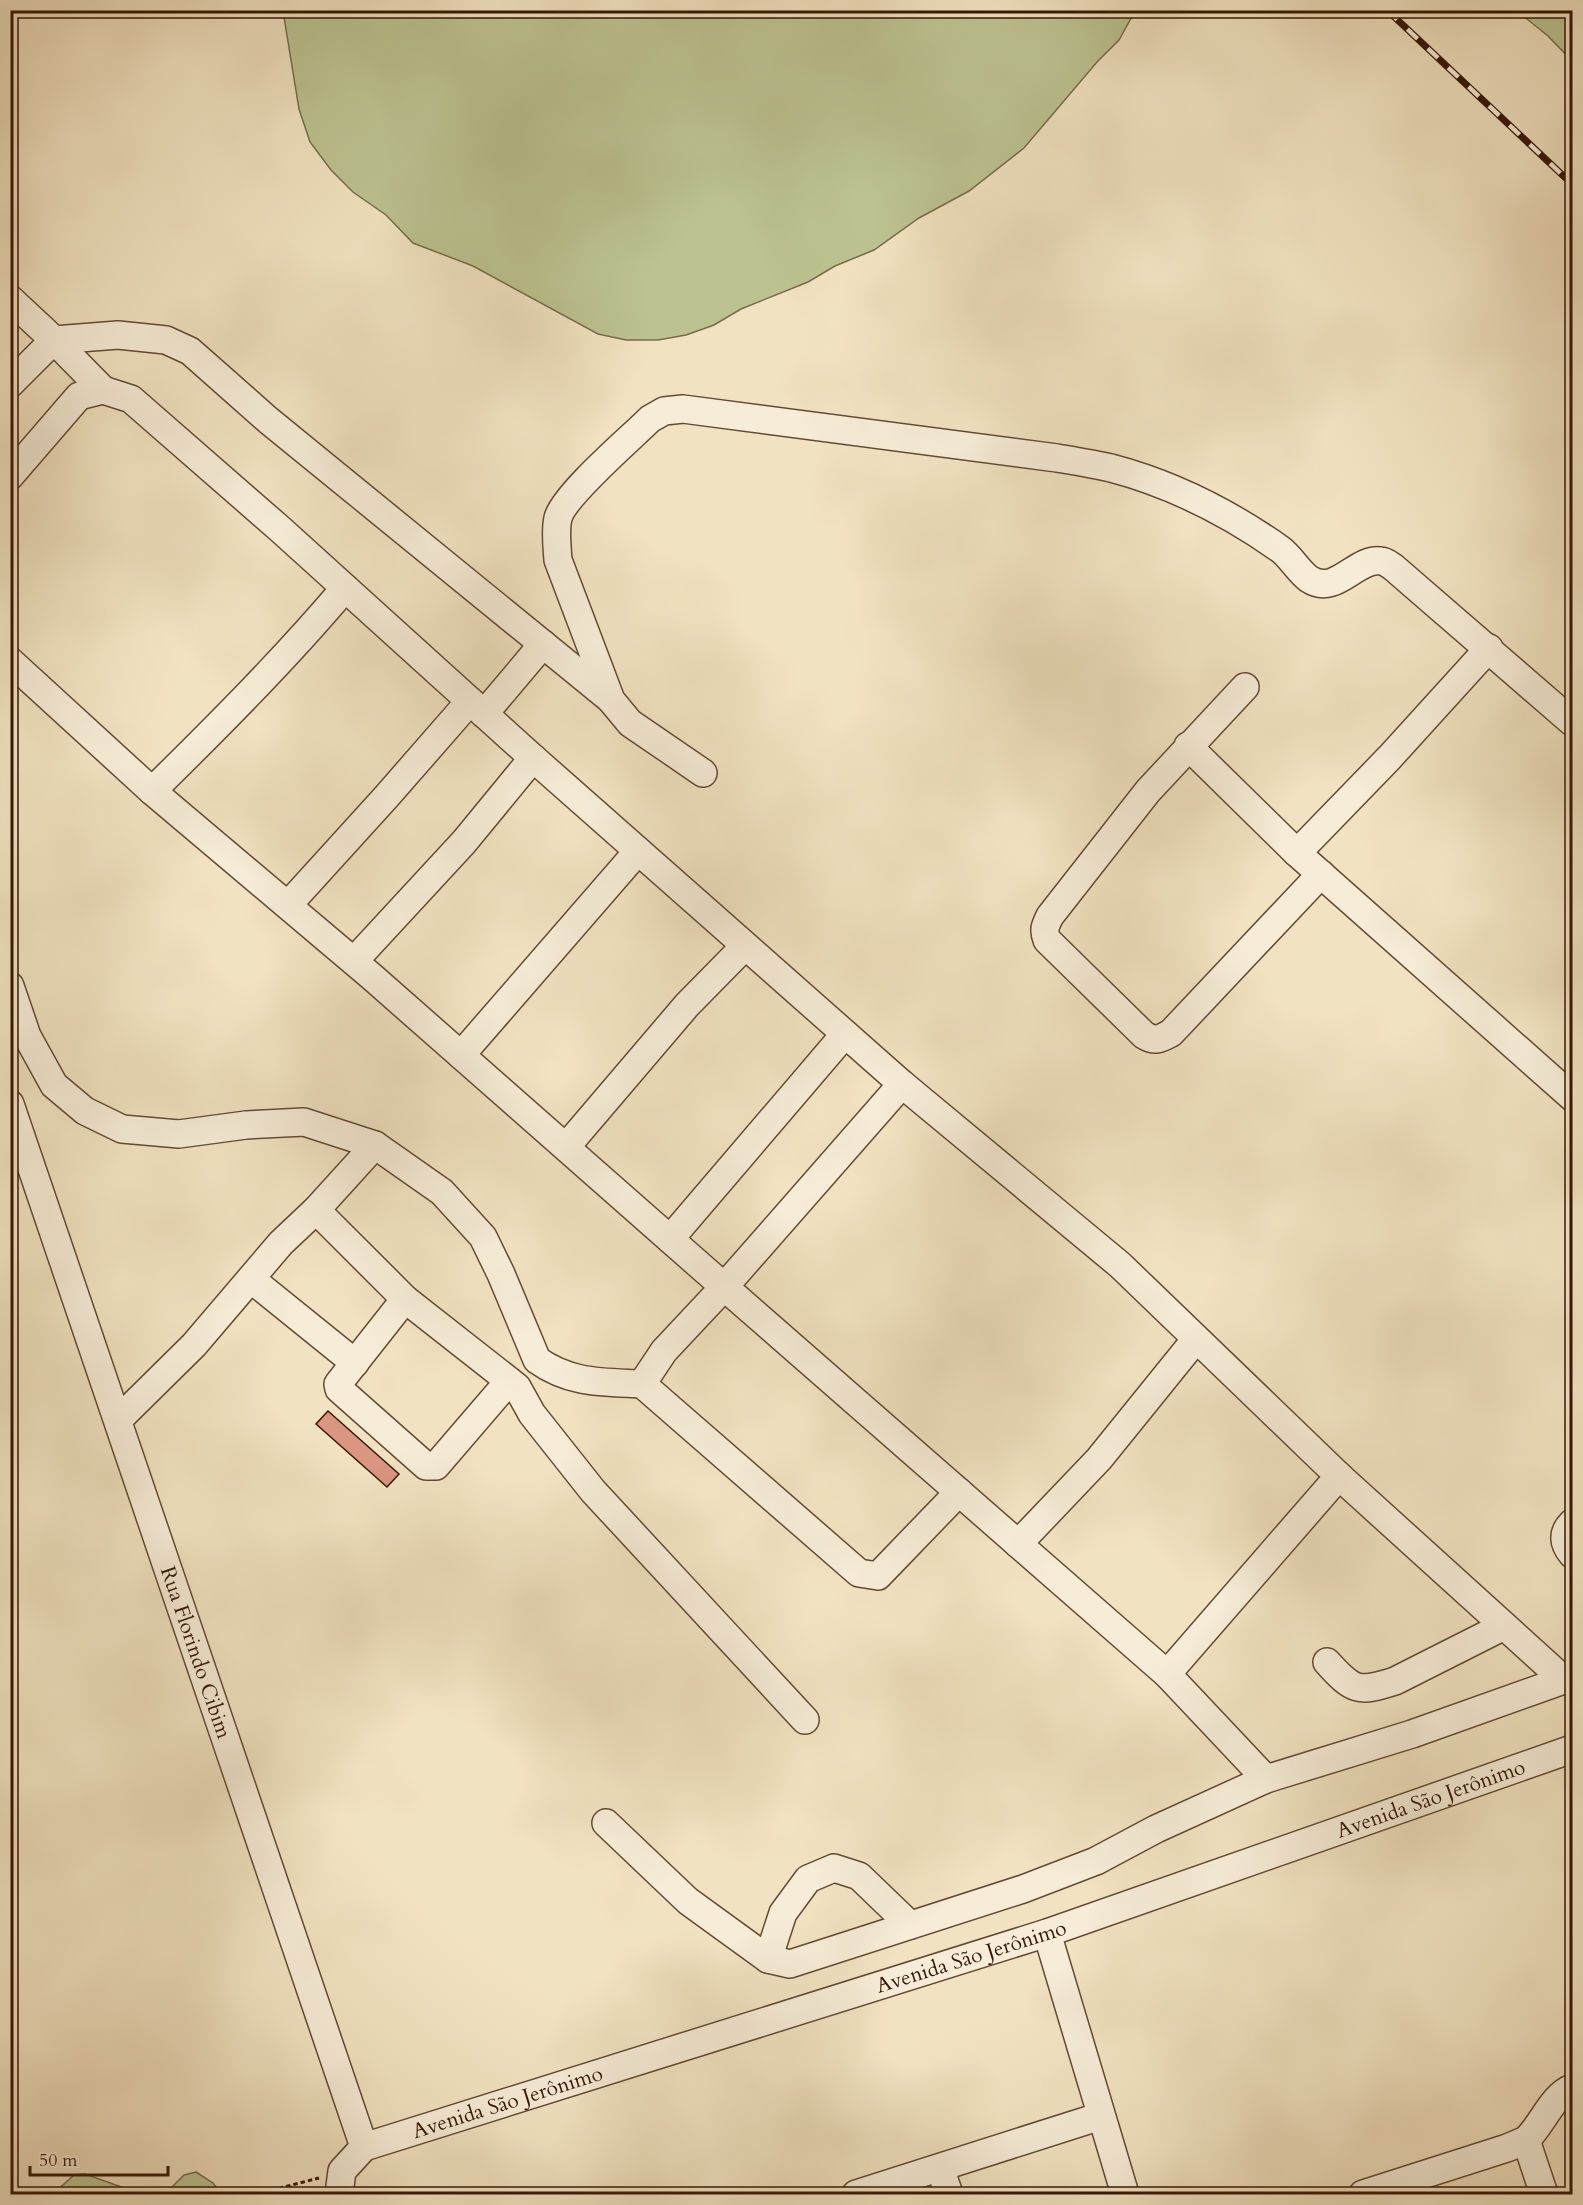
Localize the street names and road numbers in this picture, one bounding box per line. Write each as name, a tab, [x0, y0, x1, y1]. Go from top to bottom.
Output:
street label: Rua Florindo Cibim	[153, 1562, 239, 1742]
street label: Avenida São Jerônimo	[1332, 1752, 1529, 1845]
street label: Avenida São Jerônimo	[872, 1913, 1070, 2000]
street label: Avenida São Jerônimo	[408, 2059, 606, 2146]

